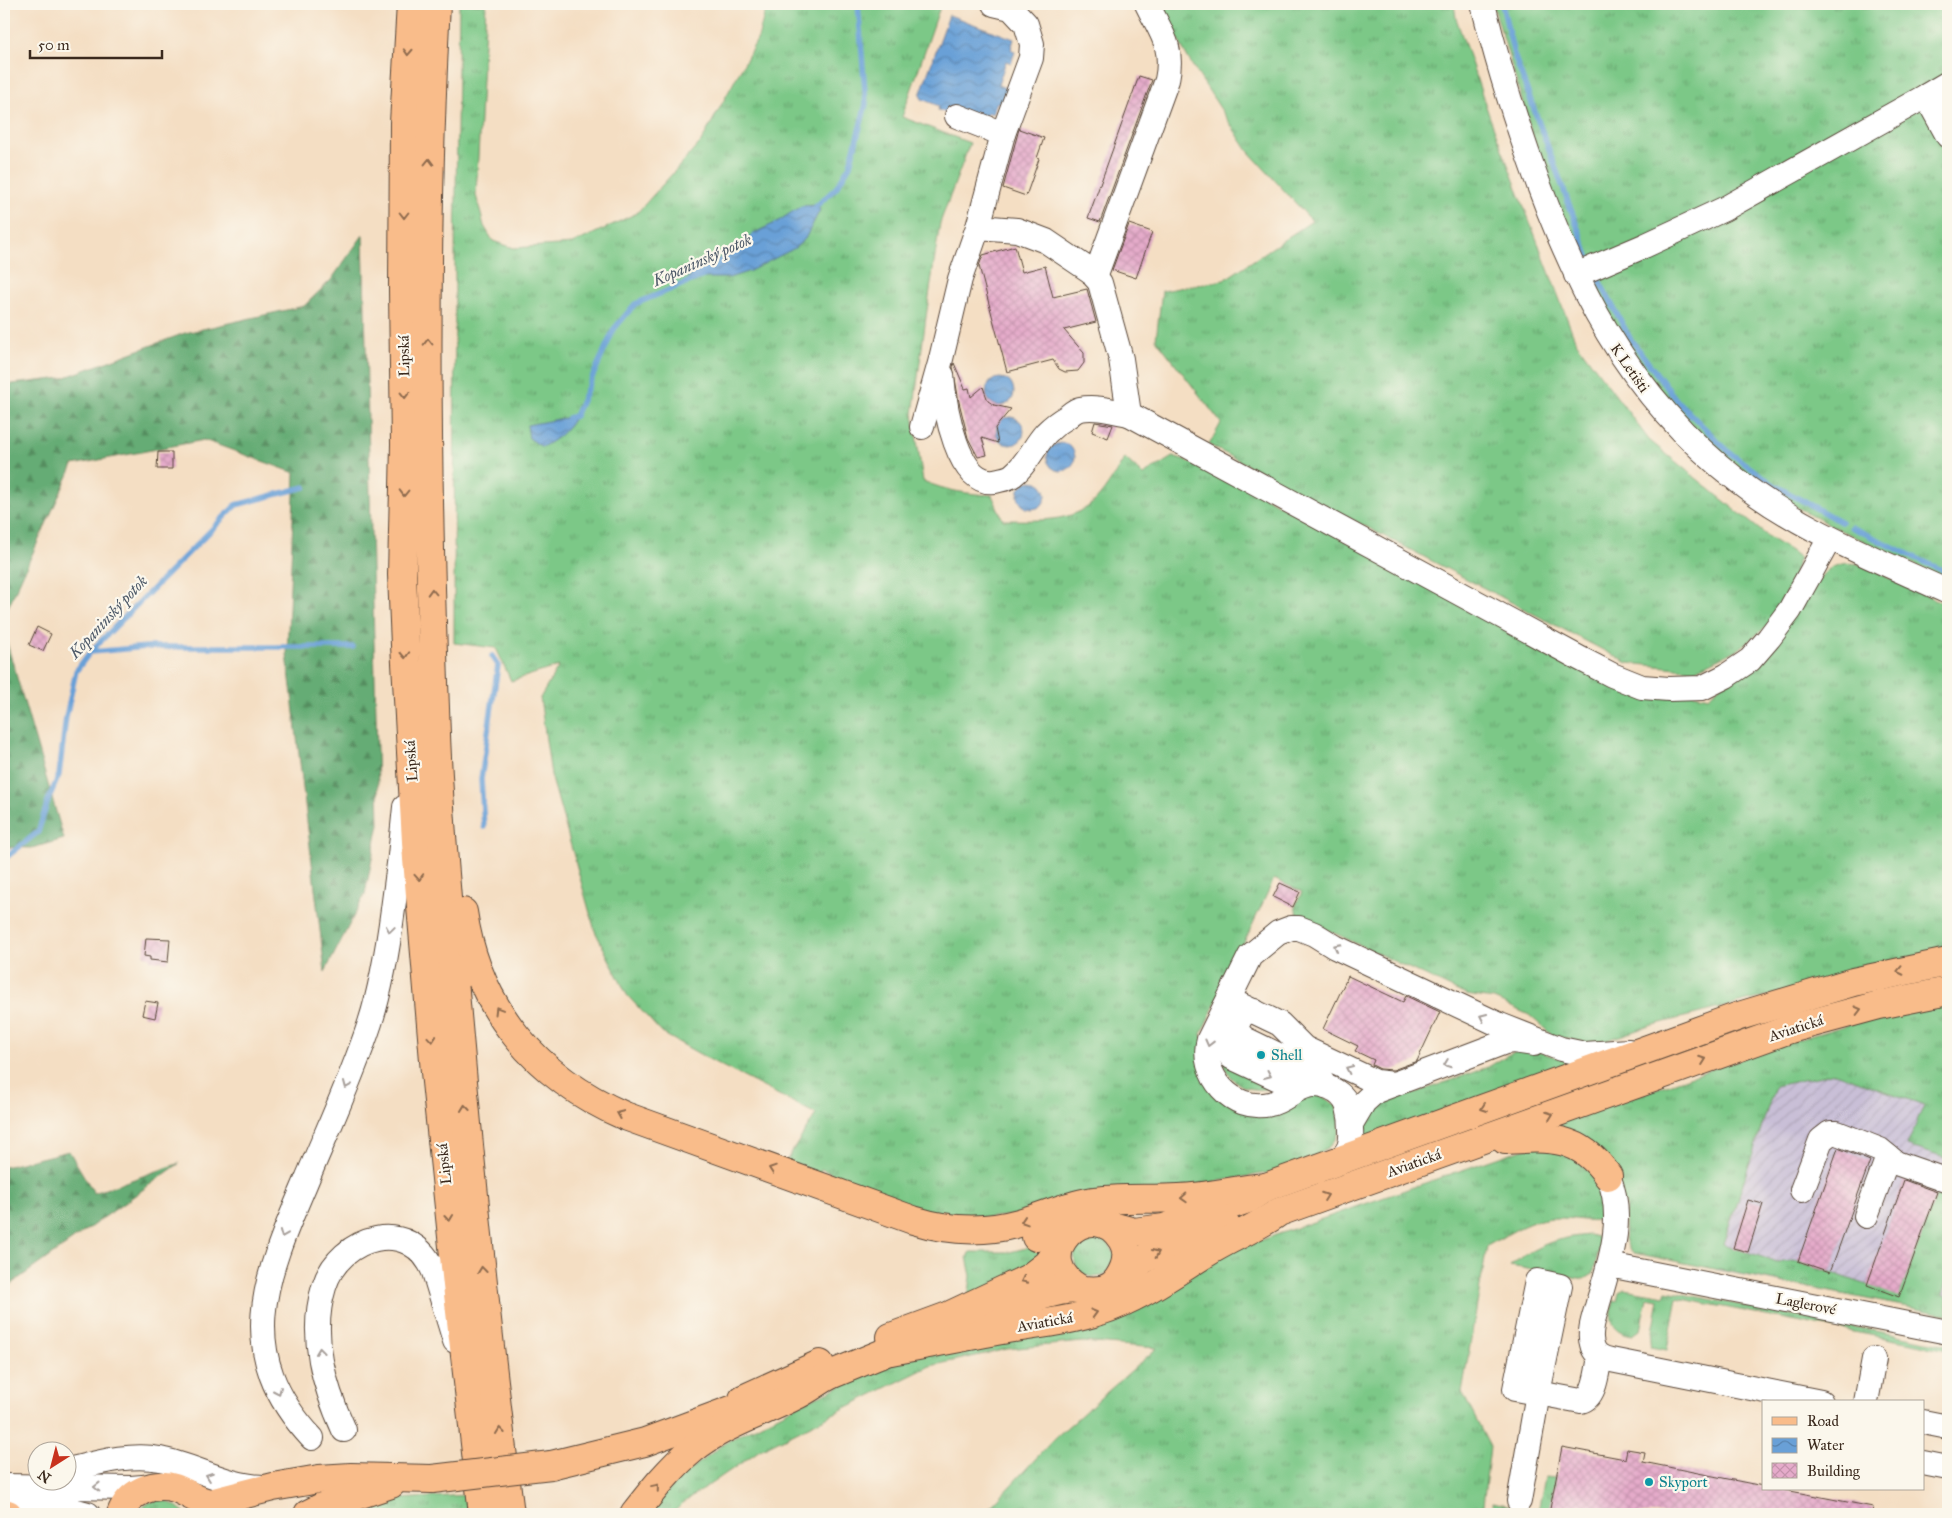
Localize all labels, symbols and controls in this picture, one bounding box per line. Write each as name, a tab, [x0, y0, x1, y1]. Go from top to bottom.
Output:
scale bar	[30, 28, 162, 60]
text: 50 m	[38, 36, 70, 54]
one-way arrow	[402, 49, 413, 57]
one-way arrow	[424, 158, 434, 166]
one-way arrow	[399, 212, 409, 219]
water label: Kopaninský potok	[649, 230, 755, 292]
street label: Lipská	[395, 334, 413, 377]
one-way arrow	[423, 338, 433, 346]
street label: K Letišti	[1607, 340, 1653, 396]
one-way arrow	[400, 392, 410, 399]
one-way arrow	[399, 490, 409, 497]
water label: Kopaninský potok	[64, 572, 152, 664]
one-way arrow	[426, 587, 437, 595]
one-way arrow	[400, 651, 411, 659]
street label: Lipská	[401, 739, 421, 782]
one-way arrow	[413, 873, 424, 881]
one-way arrow	[385, 925, 396, 933]
one-way arrow	[1333, 944, 1342, 954]
one-way arrow	[1896, 965, 1905, 976]
one-way arrow	[1853, 1005, 1862, 1016]
one-way arrow	[494, 1007, 504, 1016]
street label: Aviatická	[1766, 1011, 1826, 1046]
one-way arrow	[1479, 1013, 1488, 1023]
one-way arrow	[426, 1035, 437, 1043]
one-way arrow	[1204, 1039, 1215, 1047]
place label: Shell	[1271, 1046, 1303, 1064]
marker: Shell	[1255, 1049, 1267, 1061]
one-way arrow	[1699, 1055, 1707, 1065]
one-way arrow	[1443, 1058, 1452, 1068]
one-way arrow	[1345, 1065, 1354, 1075]
one-way arrow	[1263, 1068, 1272, 1079]
one-way arrow	[342, 1080, 353, 1089]
one-way arrow	[1481, 1102, 1489, 1112]
one-way arrow	[460, 1104, 471, 1112]
one-way arrow	[616, 1109, 625, 1120]
one-way arrow	[1546, 1111, 1554, 1121]
street label: Lipská	[433, 1142, 455, 1186]
street label: Aviatická	[1384, 1145, 1444, 1181]
one-way arrow	[769, 1165, 777, 1175]
one-way arrow	[1179, 1192, 1187, 1203]
one-way arrow	[1320, 1192, 1329, 1202]
one-way arrow	[444, 1214, 455, 1222]
one-way arrow	[1021, 1216, 1029, 1226]
one-way arrow	[279, 1229, 290, 1238]
one-way arrow	[1151, 1249, 1160, 1260]
one-way arrow	[477, 1265, 488, 1273]
one-way arrow	[1020, 1274, 1029, 1284]
street label: Laglerové	[1774, 1289, 1838, 1319]
street label: Aviatická	[1015, 1308, 1075, 1336]
one-way arrow	[1089, 1308, 1097, 1318]
one-way arrow	[315, 1346, 326, 1354]
one-way arrow	[272, 1386, 282, 1395]
legend	[1762, 1400, 1924, 1490]
text: Road	[1807, 1412, 1839, 1430]
one-way arrow	[495, 1427, 506, 1435]
text: Water	[1807, 1436, 1844, 1454]
north arrow	[28, 1440, 78, 1490]
text: Building	[1807, 1462, 1861, 1480]
text: N	[35, 1466, 54, 1486]
one-way arrow	[205, 1472, 214, 1482]
place label: Skyport	[1659, 1473, 1708, 1491]
marker: Skyport	[1643, 1476, 1655, 1488]
one-way arrow	[93, 1482, 100, 1492]
one-way arrow	[650, 1484, 658, 1493]

